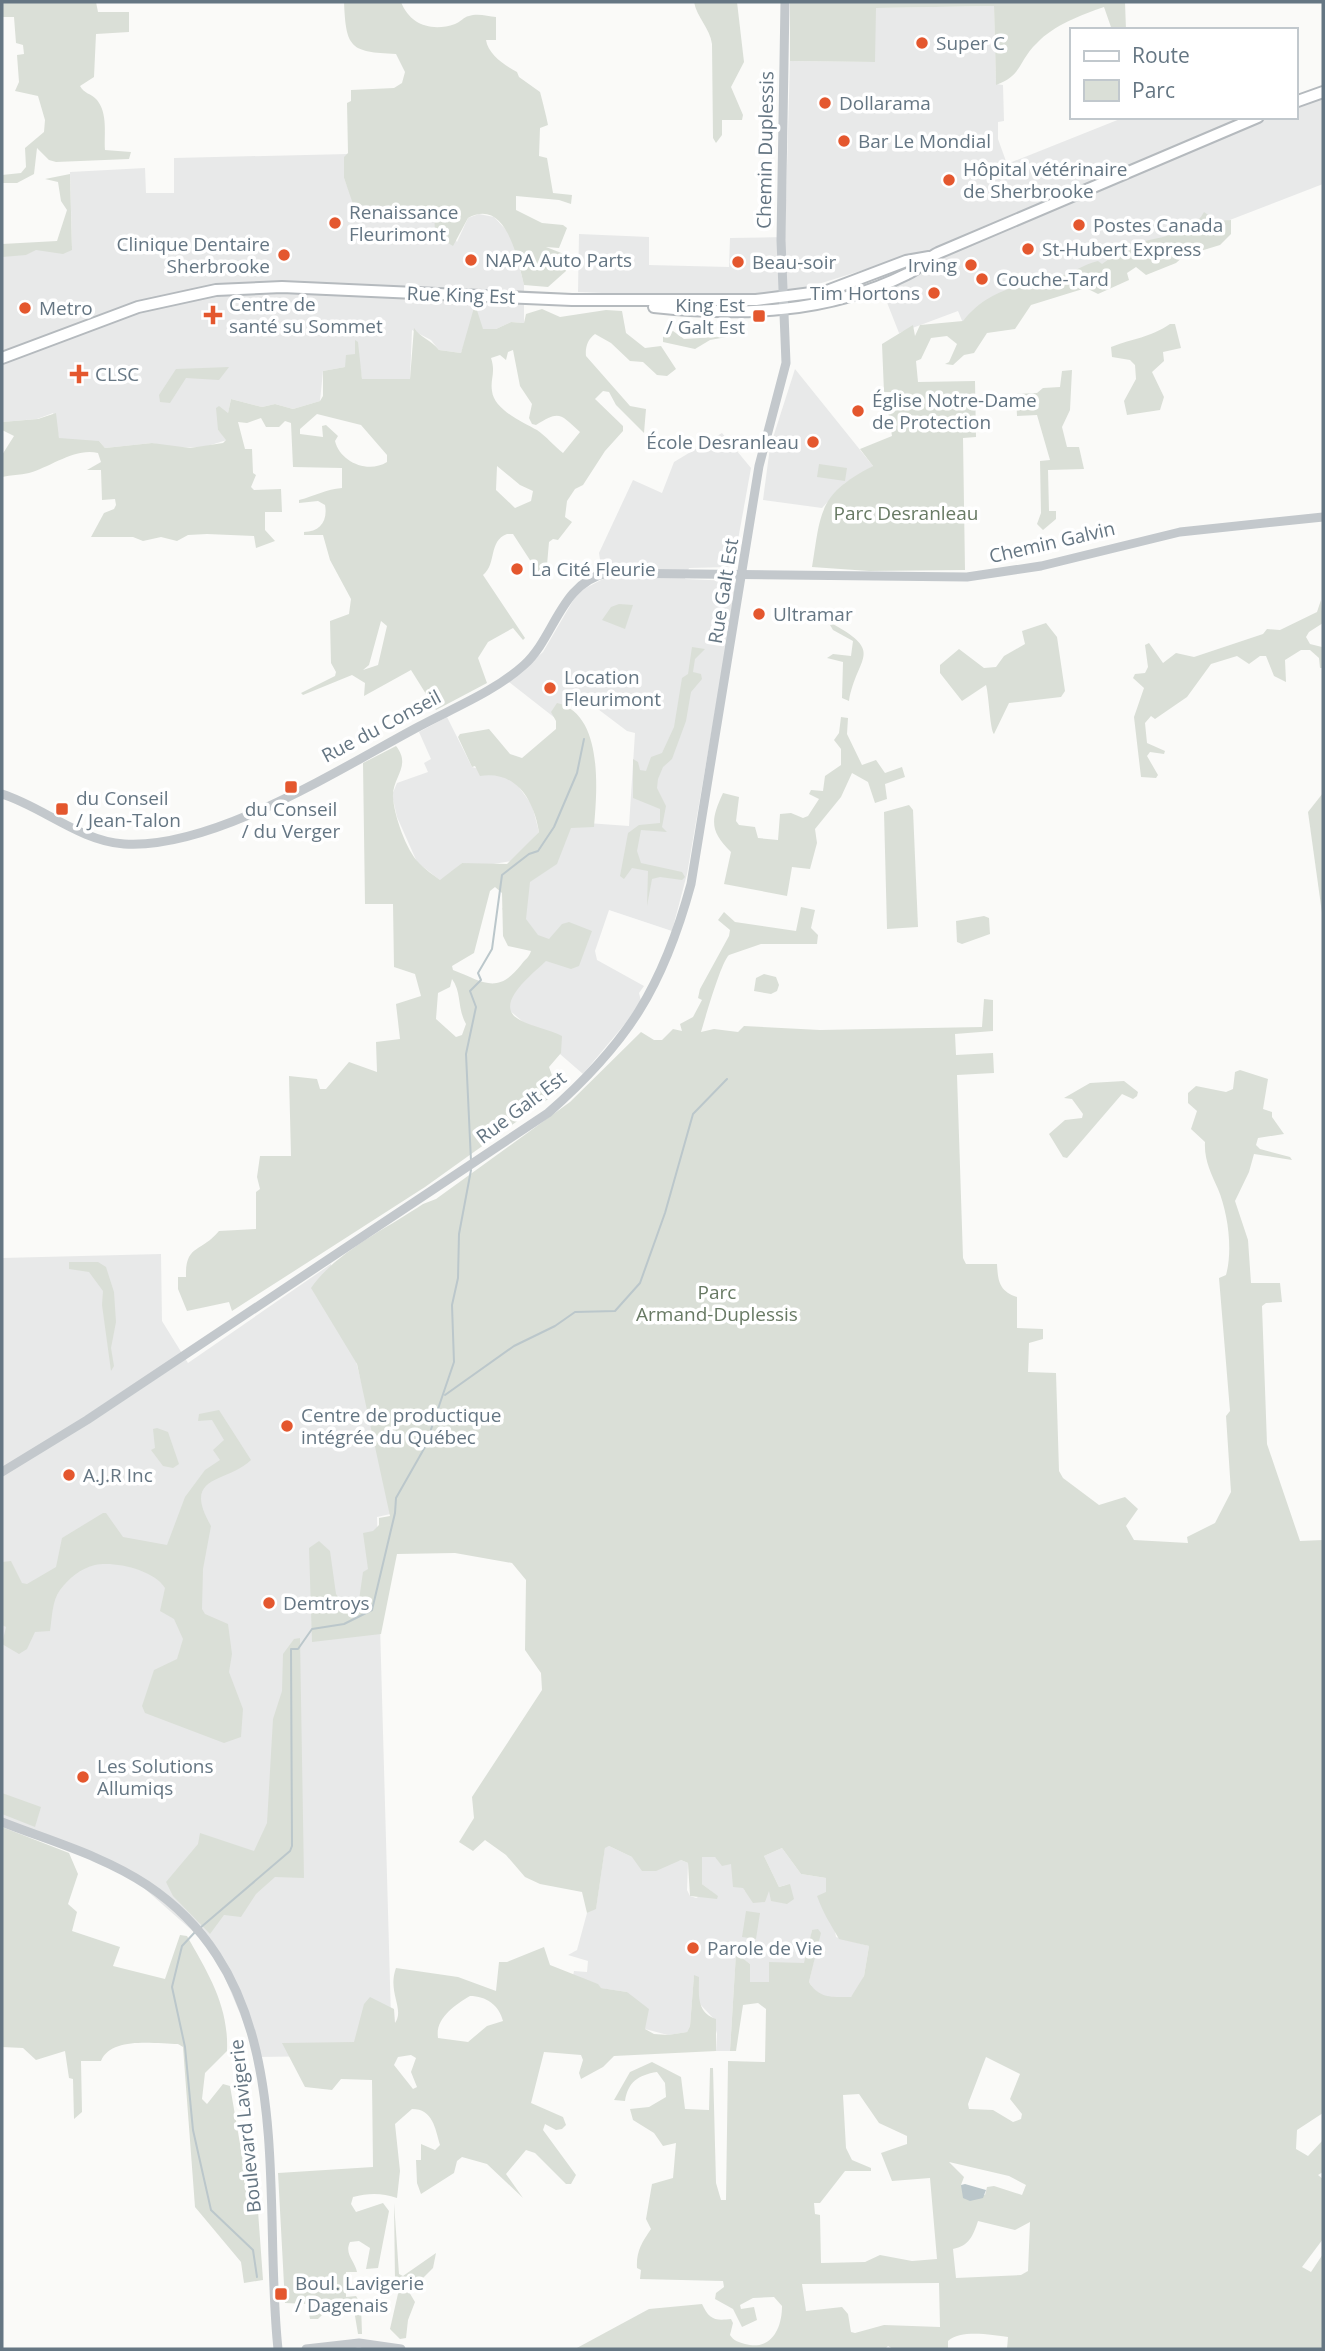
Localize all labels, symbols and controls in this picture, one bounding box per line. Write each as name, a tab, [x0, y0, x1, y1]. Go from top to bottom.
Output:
legend	[1070, 28, 1297, 119]
place label: Super C	[936, 30, 1005, 56]
marker: Super C	[914, 35, 930, 51]
text: Route	[1132, 41, 1190, 69]
street label: Chemin Duplessis	[751, 71, 779, 229]
text: Parc	[1132, 76, 1175, 104]
place label: Dollarama	[839, 90, 931, 116]
marker: Dollarama	[817, 95, 833, 111]
place label: Bar Le Mondial	[858, 128, 991, 154]
marker: Bar Le Mondial	[836, 133, 852, 149]
place label: Hôpital vétérinaire de Sherbrooke	[963, 156, 1128, 204]
marker: Hôpital vétérinaire de Sherbrooke	[941, 172, 957, 188]
place label: Renaissance Fleurimont	[349, 199, 459, 247]
place label: Postes Canada	[1093, 212, 1223, 238]
marker: Renaissance Fleurimont	[327, 215, 343, 231]
marker: Postes Canada	[1071, 217, 1087, 233]
place label: Clinique Dentaire Sherbrooke	[116, 231, 270, 279]
place label: St-Hubert Express	[1042, 236, 1201, 262]
marker: St-Hubert Express	[1020, 241, 1036, 257]
marker: Clinique Dentaire Sherbrooke	[276, 247, 292, 263]
place label: NAPA Auto Parts	[485, 247, 632, 273]
place label: Beau-soir	[752, 249, 837, 275]
marker: NAPA Auto Parts	[463, 252, 479, 268]
place label: Irving	[908, 252, 957, 278]
marker: Beau-soir	[730, 254, 746, 270]
marker: Irving	[963, 257, 979, 273]
place label: Couche-Tard	[996, 266, 1109, 292]
marker: Couche-Tard	[974, 271, 990, 287]
street label: Rue King Est	[406, 280, 516, 310]
place label: Tim Hortons	[810, 280, 920, 306]
marker: Tim Hortons	[926, 285, 942, 301]
place label: Centre de santé su Sommet	[229, 291, 383, 339]
place label: King Est / Galt Est	[666, 292, 745, 340]
place label: Metro	[39, 295, 93, 321]
marker: Metro	[17, 300, 33, 316]
marker: Centre de santé su Sommet	[203, 305, 223, 325]
marker: King Est / Galt Est	[751, 308, 767, 324]
place label: CLSC	[95, 361, 139, 387]
marker: CLSC	[69, 364, 89, 384]
place label: Église Notre-Dame de Protection	[872, 387, 1037, 435]
marker: Église Notre-Dame de Protection	[850, 403, 866, 419]
place label: École Desranleau	[646, 429, 799, 455]
marker: École Desranleau	[805, 434, 821, 450]
park label: Parc Desranleau	[834, 500, 978, 526]
street label: Chemin Galvin	[987, 515, 1117, 569]
street label: Rue Galt Est	[702, 536, 744, 646]
place label: La Cité Fleurie	[531, 556, 656, 582]
marker: La Cité Fleurie	[509, 561, 525, 577]
place label: Ultramar	[773, 601, 853, 627]
marker: Ultramar	[751, 606, 767, 622]
place label: Location Fleurimont	[564, 664, 661, 712]
marker: Location Fleurimont	[542, 680, 558, 696]
street label: Rue du Conseil	[317, 684, 445, 768]
marker: du Conseil / du Verger	[283, 779, 299, 795]
place label: du Conseil / Jean-Talon	[76, 785, 181, 833]
place label: du Conseil / du Verger	[242, 796, 341, 844]
marker: du Conseil / Jean-Talon	[54, 801, 70, 817]
street label: Rue Galt Est	[471, 1065, 571, 1149]
park label: Parc Armand-Duplessis	[636, 1279, 798, 1327]
place label: Centre de productique intégrée du Québec	[301, 1402, 501, 1450]
marker: Centre de productique intégrée du Québec	[279, 1418, 295, 1434]
place label: A.J.R Inc	[83, 1462, 153, 1488]
marker: A.J.R Inc	[61, 1467, 77, 1483]
place label: Demtroys	[283, 1590, 370, 1616]
marker: Demtroys	[261, 1595, 277, 1611]
place label: Les Solutions Allumiqs	[97, 1753, 214, 1801]
marker: Les Solutions Allumiqs	[75, 1769, 91, 1785]
place label: Parole de Vie	[707, 1935, 823, 1961]
marker: Parole de Vie	[685, 1940, 701, 1956]
street label: Boulevard Lavigerie	[223, 2038, 267, 2214]
place label: Boul. Lavigerie / Dagenais	[295, 2270, 424, 2318]
marker: Boul. Lavigerie / Dagenais	[273, 2286, 289, 2302]

